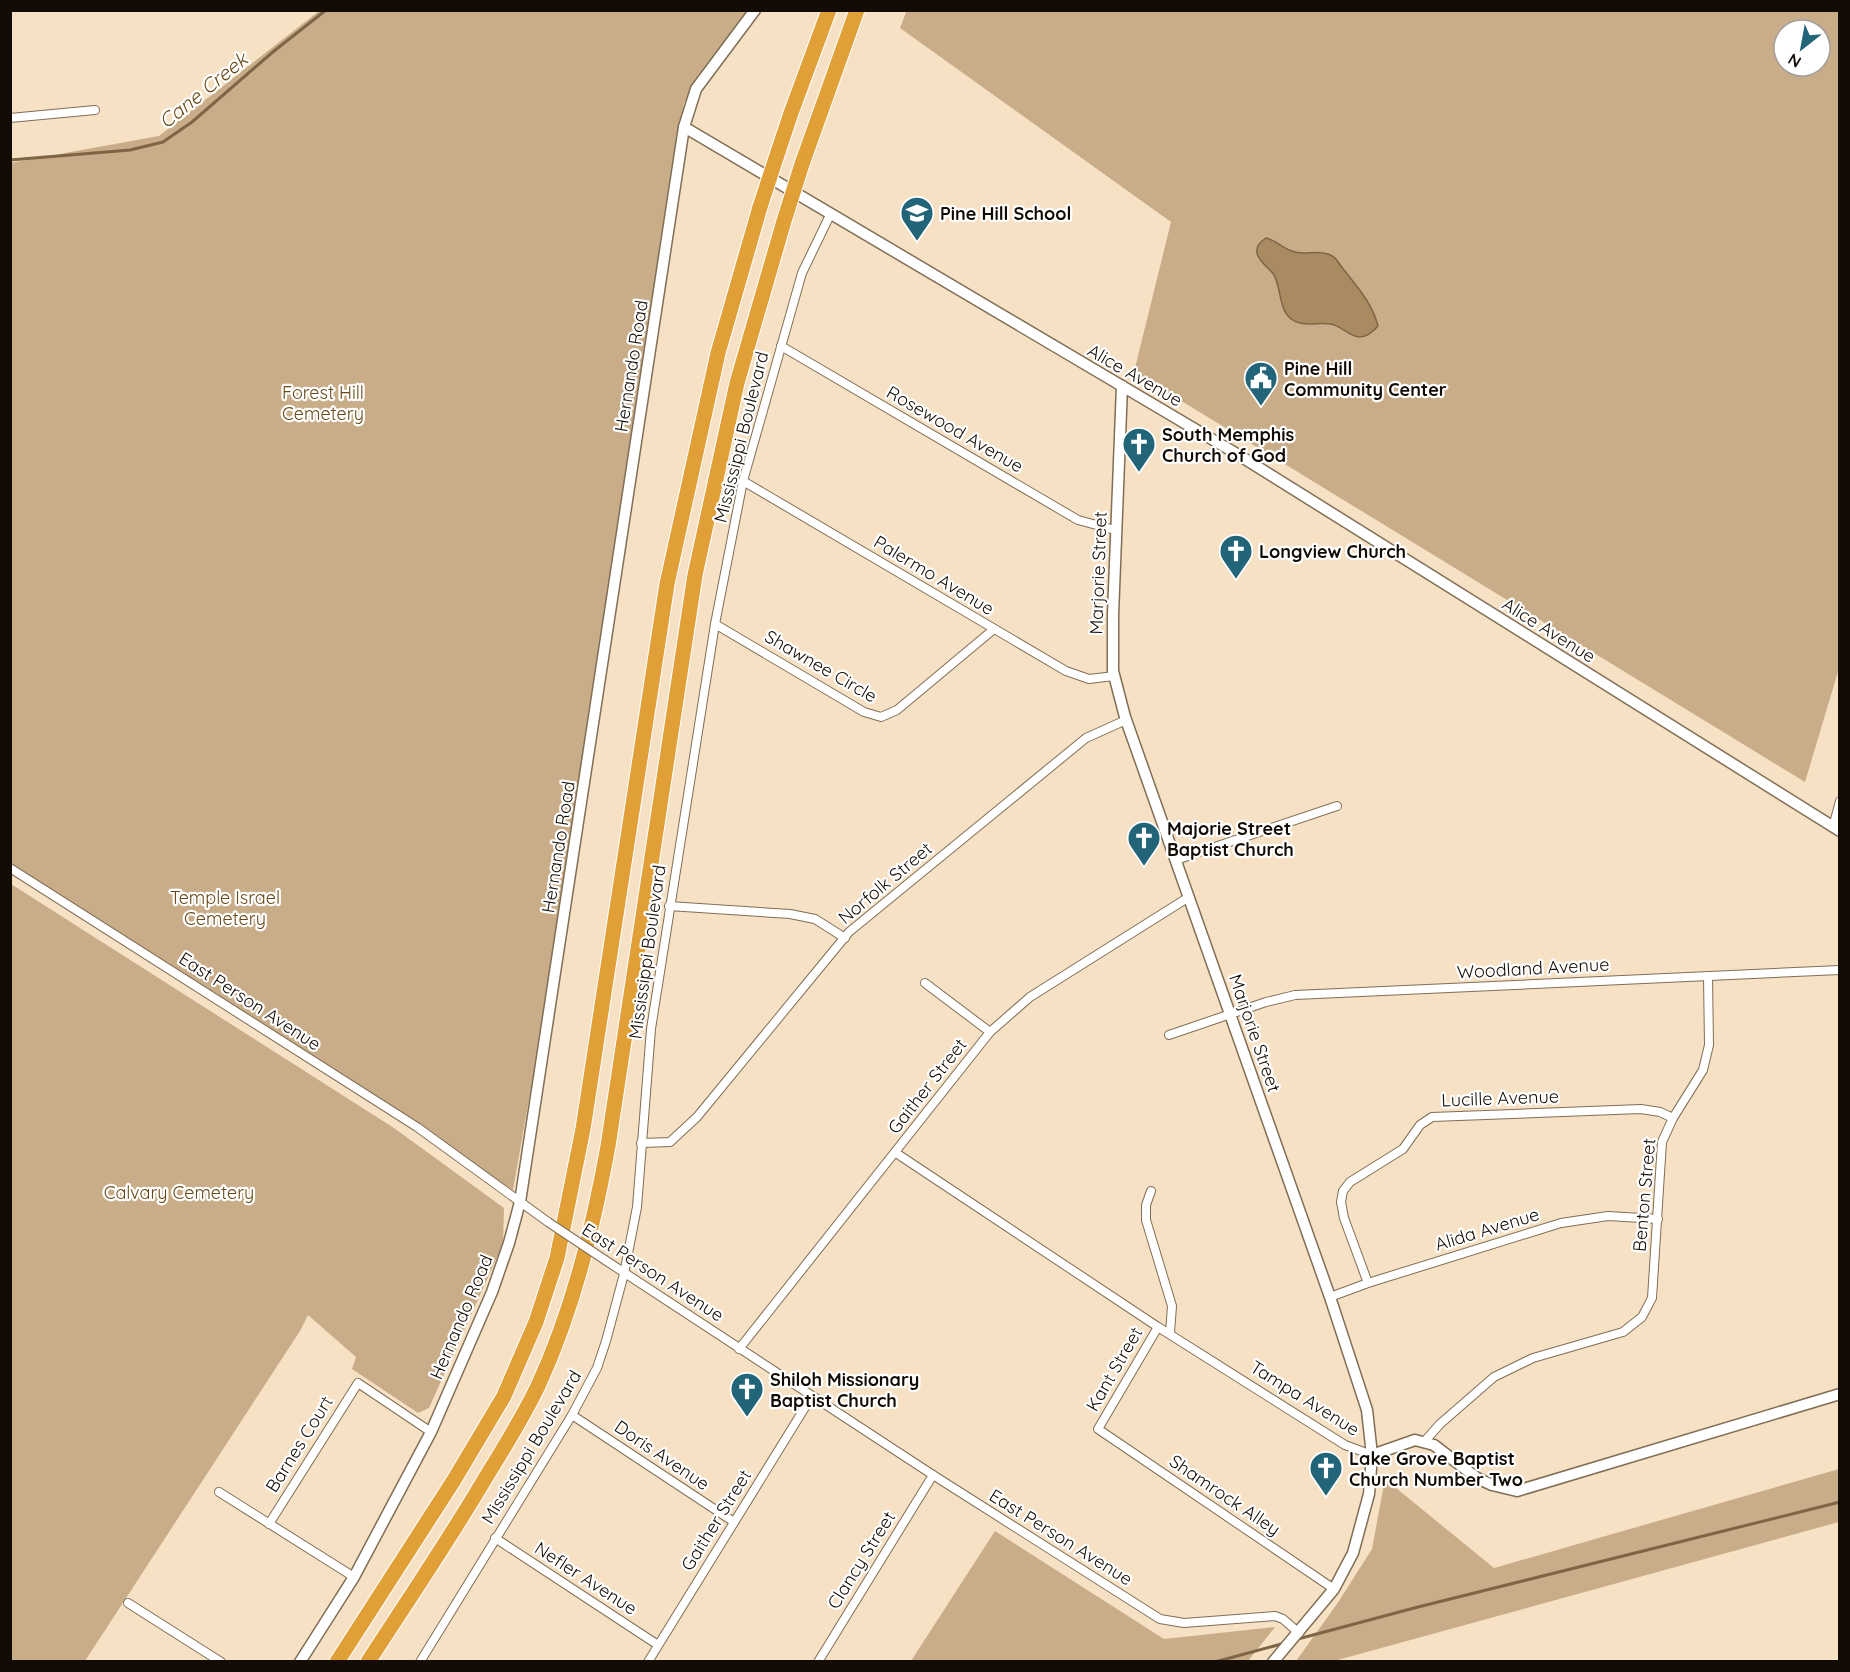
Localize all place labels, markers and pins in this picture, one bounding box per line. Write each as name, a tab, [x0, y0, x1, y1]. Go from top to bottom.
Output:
school or university icon: Pine Hill School	[899, 195, 935, 242]
place label: Pine Hill School	[940, 202, 1071, 225]
place label: Pine Hill Community Center	[1284, 357, 1447, 401]
public building icon: Pine Hill Community Center	[1243, 360, 1279, 407]
place label: South Memphis Church of God	[1162, 423, 1295, 467]
church icon: South Memphis Church of God	[1121, 426, 1157, 473]
church icon: Longview Church	[1218, 533, 1254, 580]
place label: Longview Church	[1259, 540, 1406, 563]
place label: Majorie Street Baptist Church	[1167, 817, 1294, 861]
church icon: Majorie Street Baptist Church	[1126, 820, 1162, 867]
place label: Shiloh Missionary Baptist Church	[770, 1368, 919, 1412]
church icon: Shiloh Missionary Baptist Church	[729, 1371, 765, 1418]
place label: Lake Grove Baptist Church Number Two	[1349, 1447, 1523, 1491]
church icon: Lake Grove Baptist Church Number Two	[1308, 1450, 1344, 1497]

